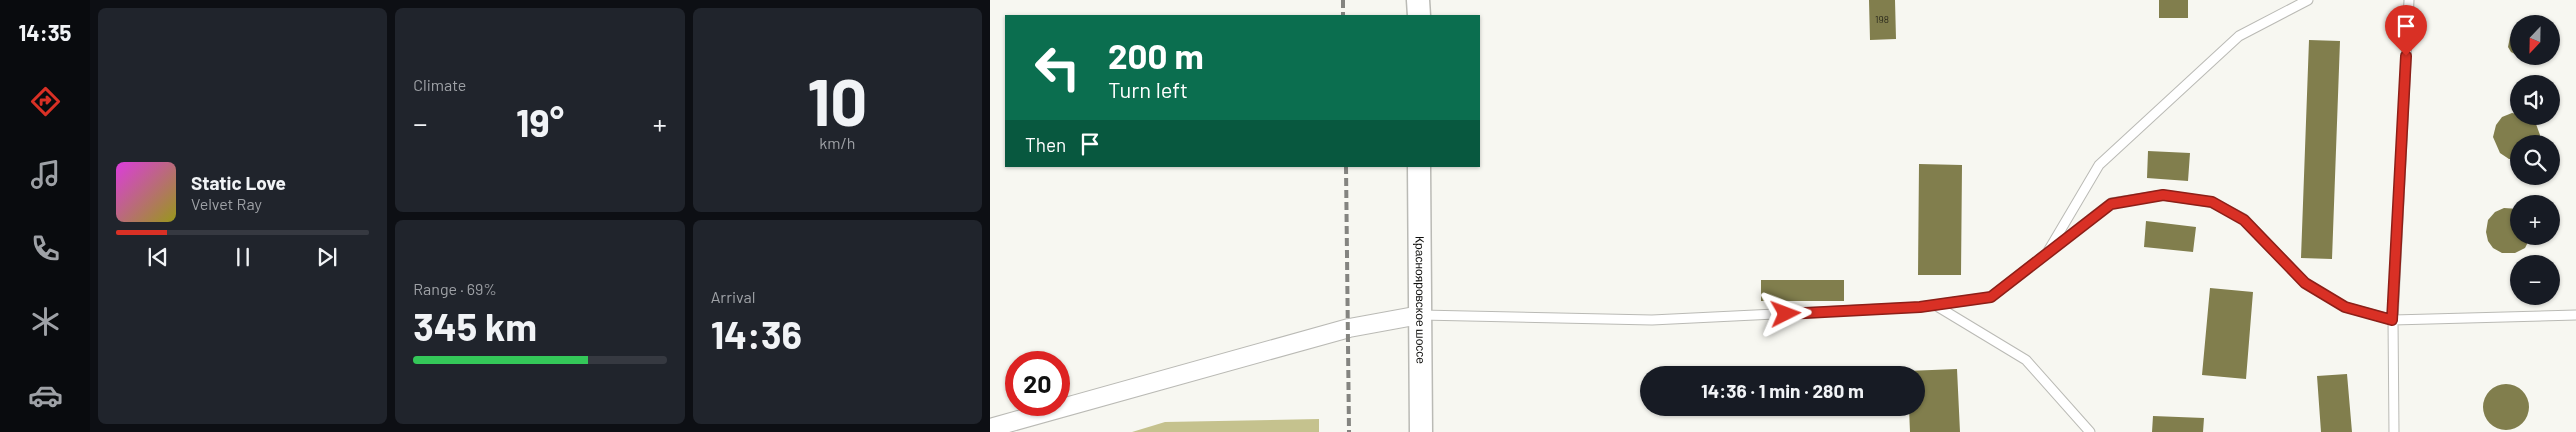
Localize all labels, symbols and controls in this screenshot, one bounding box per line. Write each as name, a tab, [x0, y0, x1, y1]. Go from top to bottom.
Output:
pin	[2385, 5, 2427, 56]
icon: arrive	[2392, 12, 2420, 40]
house number: 198	[1875, 13, 1889, 25]
north arrow	[2510, 15, 2560, 65]
map controls	[2510, 15, 2560, 305]
text: 14:35	[19, 19, 71, 45]
text: 200 m	[1108, 34, 1204, 76]
icon: left	[1025, 35, 1090, 100]
text: 10	[807, 61, 867, 139]
text: Climate	[413, 75, 466, 94]
button: sound	[2510, 75, 2560, 125]
text: Turn left	[1108, 76, 1188, 102]
icon: directions	[28, 84, 63, 119]
text: 19°	[516, 99, 564, 145]
text: −	[413, 106, 427, 140]
text: +	[653, 106, 667, 140]
icon: arrive	[1076, 130, 1104, 158]
text: km/h	[819, 133, 855, 152]
text: Then	[1025, 133, 1066, 156]
button: search	[2510, 135, 2560, 185]
icon: music	[28, 157, 63, 192]
text: Static Love	[191, 171, 286, 194]
text: Velvet Ray	[191, 194, 262, 213]
button: +	[2510, 195, 2560, 245]
icon: phone	[28, 231, 63, 266]
street label: Краснояровское шоссе	[1413, 236, 1428, 364]
icon: previous	[144, 243, 172, 271]
icon: pause	[229, 243, 257, 271]
icon: next	[313, 243, 341, 271]
button: −	[2510, 255, 2560, 305]
text: Range · 69%	[413, 279, 497, 298]
text: Arrival	[711, 287, 755, 306]
position arrow	[1759, 287, 1811, 339]
text: 345 km	[413, 303, 537, 349]
icon: climate	[28, 304, 63, 339]
text: 14:36	[711, 311, 802, 357]
speed limit sign: 20	[1005, 351, 1070, 416]
icon: car	[28, 378, 63, 413]
text: 14:36 · 1 min · 280 m	[1701, 379, 1864, 402]

